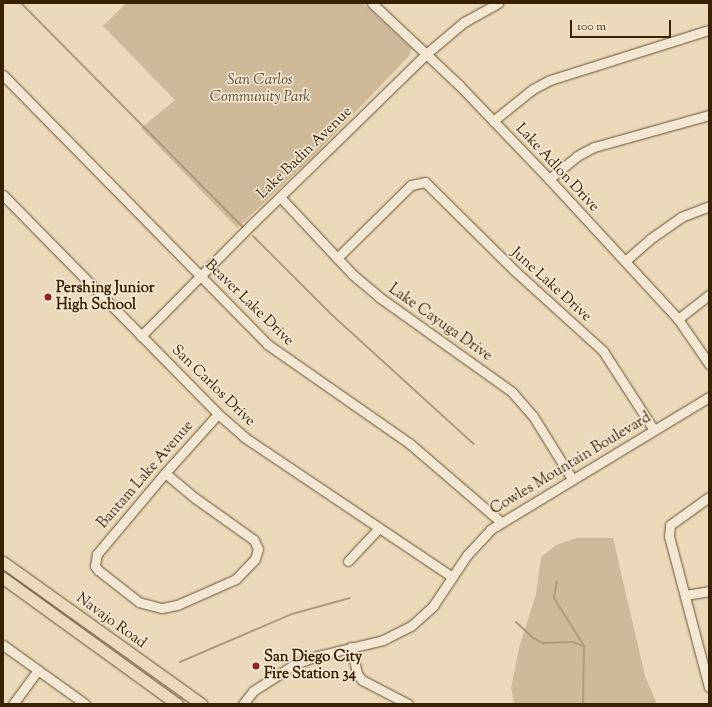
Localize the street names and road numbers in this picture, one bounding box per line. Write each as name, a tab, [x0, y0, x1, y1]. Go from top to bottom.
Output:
street label: Lake Badin Avenue	[254, 103, 356, 203]
street label: Lake Adlon Drive	[511, 120, 603, 216]
street label: June Lake Drive	[507, 244, 595, 326]
street label: Beaver Lake Drive	[201, 256, 297, 350]
street label: Lake Cayuga Drive	[385, 281, 495, 365]
street label: San Carlos Drive	[167, 342, 259, 430]
street label: Cowles Mountain Boulevard	[488, 409, 654, 519]
street label: Bantam Lake Avenue	[94, 417, 198, 533]
street label: Navajo Road	[72, 589, 150, 653]

